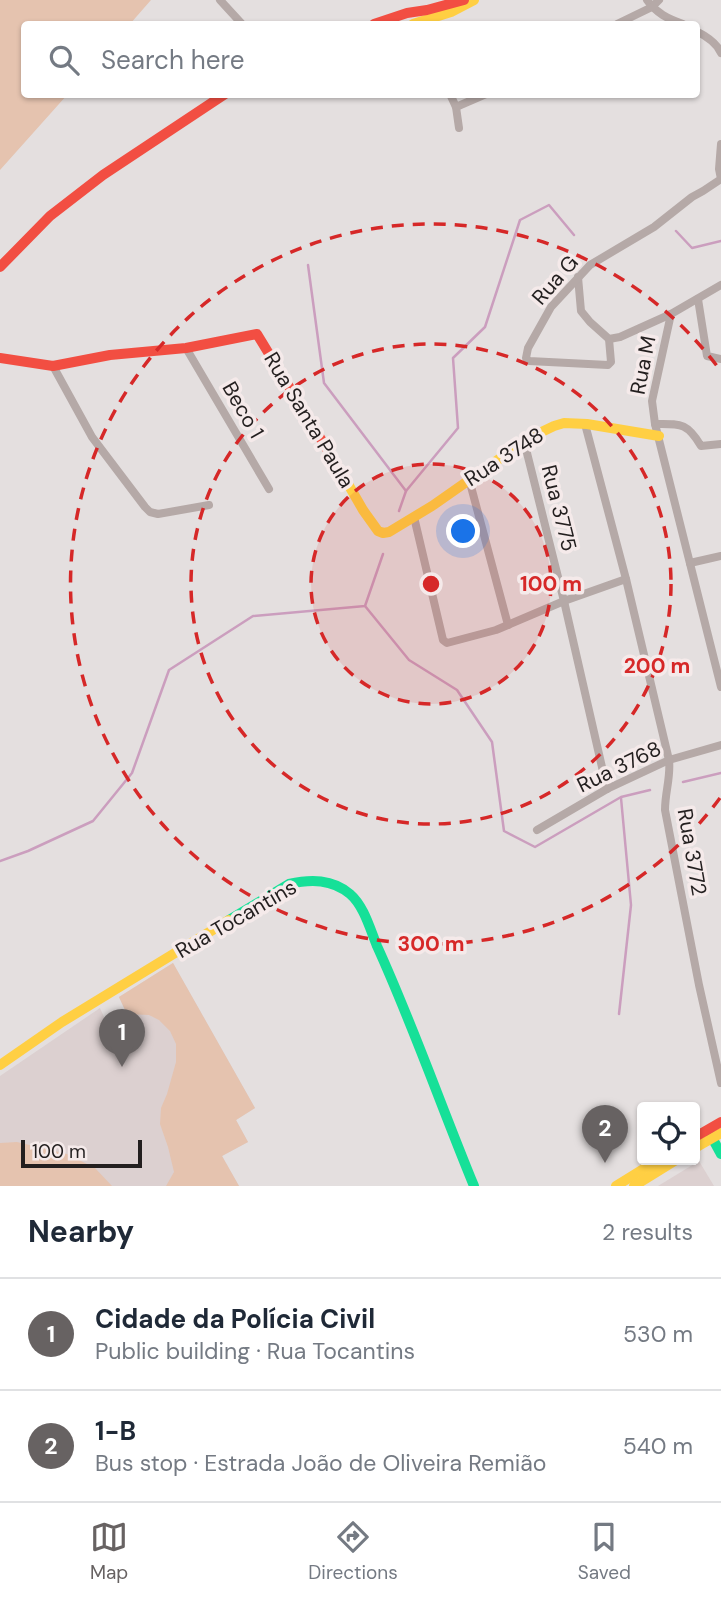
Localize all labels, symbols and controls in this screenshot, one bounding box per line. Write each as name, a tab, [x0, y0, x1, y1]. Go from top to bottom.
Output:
search box	[21, 21, 700, 98]
icon: search	[45, 41, 83, 79]
text: Search here	[101, 43, 244, 77]
street label: Rua G	[526, 249, 584, 311]
street label: Rua M	[624, 333, 662, 397]
street label: Rua Santa Paula	[257, 347, 361, 493]
street label: Beco 1	[216, 376, 270, 444]
street label: Rua 3748	[459, 421, 549, 493]
street label: Rua 3775	[535, 462, 583, 554]
your location	[446, 514, 480, 548]
text: 100 m	[520, 570, 582, 598]
centre of rings	[419, 572, 443, 596]
text: 200 m	[624, 652, 690, 680]
street label: Rua 3768	[572, 735, 666, 799]
street label: Rua 3772	[671, 806, 713, 898]
street label: Rua Tocantins	[170, 873, 302, 965]
text: 300 m	[398, 930, 464, 958]
pin: 1	[99, 1009, 145, 1067]
map controls	[637, 1102, 700, 1165]
button: locate	[637, 1102, 700, 1165]
pin: 2	[582, 1105, 628, 1163]
scale bar	[21, 1137, 142, 1169]
text: 100 m	[32, 1139, 86, 1164]
text: Nearby	[28, 1212, 134, 1251]
text: 2 results	[602, 1217, 693, 1247]
text: Cidade da Polícia Civil	[95, 1302, 375, 1336]
text: 1	[47, 1319, 55, 1349]
text: 530 m	[623, 1319, 693, 1349]
text: Public building · Rua Tocantins	[95, 1336, 415, 1366]
text: 1-B	[95, 1414, 136, 1448]
text: 2	[44, 1431, 58, 1461]
text: 540 m	[623, 1431, 693, 1461]
text: Bus stop · Estrada João de Oliveira Remião	[95, 1448, 546, 1478]
tab: Map	[90, 1518, 128, 1585]
tab: Directions	[308, 1518, 398, 1585]
tab: Saved	[578, 1518, 631, 1585]

